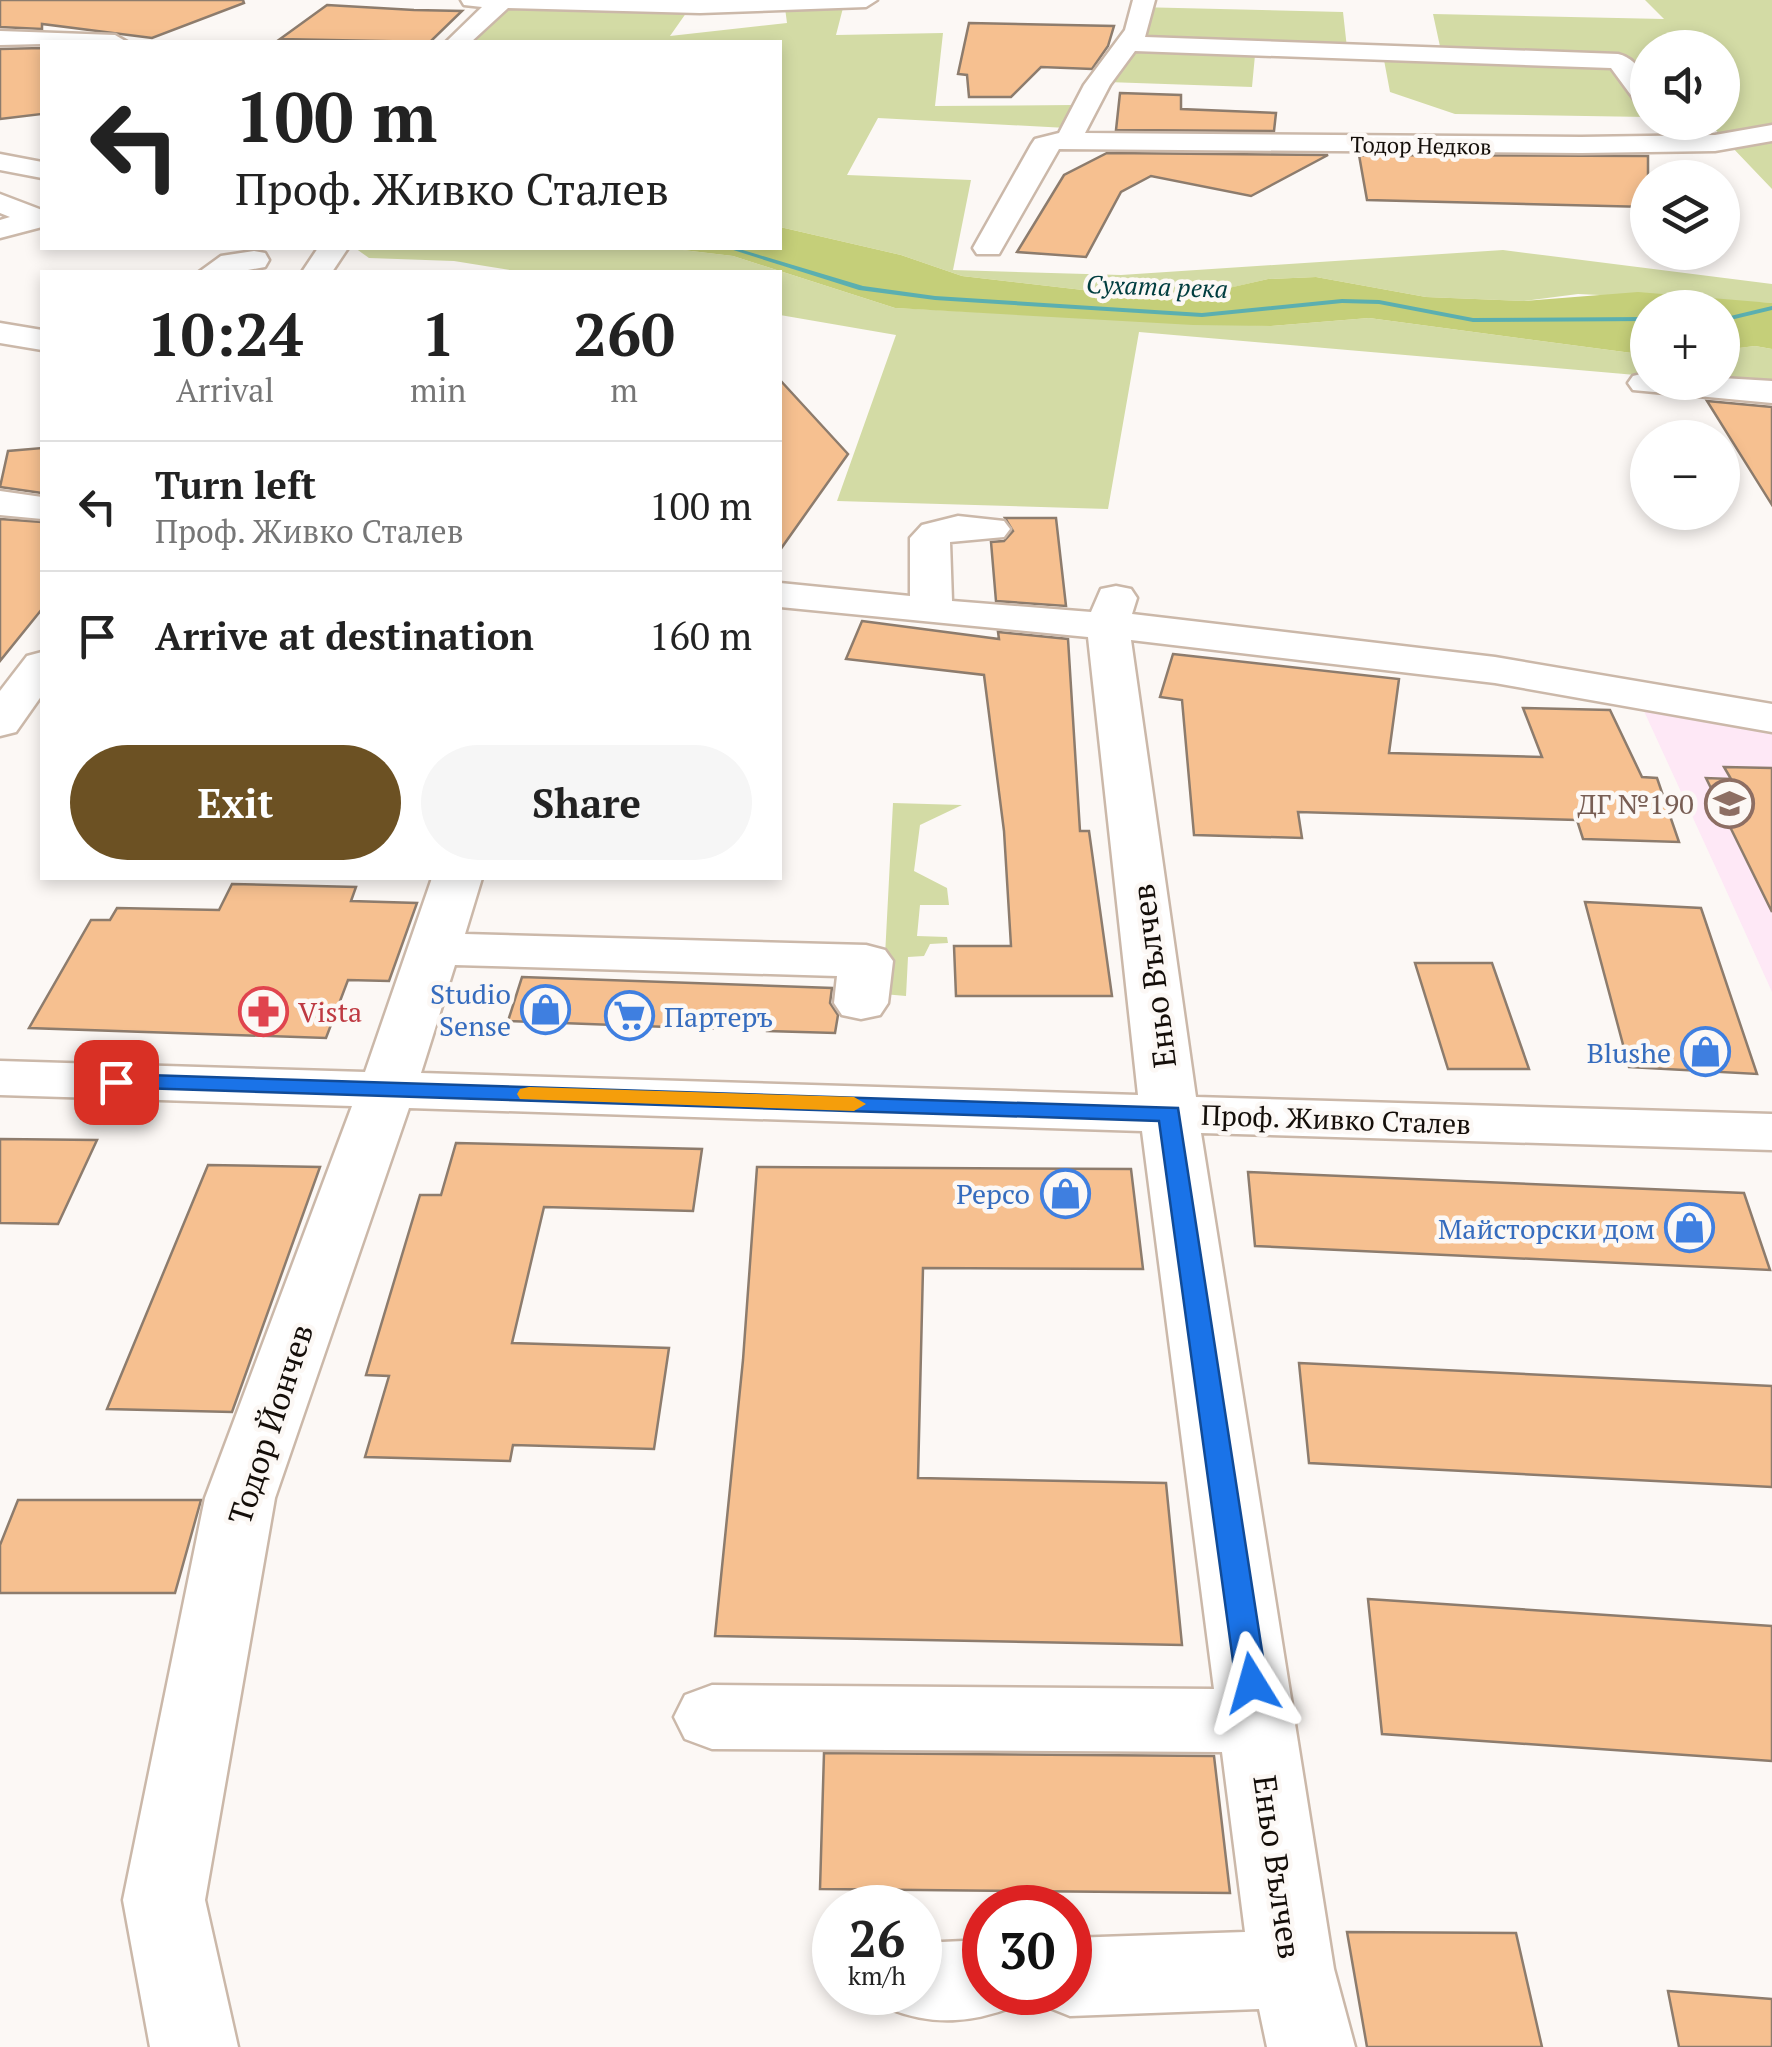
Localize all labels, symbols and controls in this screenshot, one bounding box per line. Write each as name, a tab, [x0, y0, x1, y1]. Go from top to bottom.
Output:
map controls	[1630, 30, 1740, 530]
button: sound	[1630, 30, 1740, 140]
text: 100 m	[235, 69, 437, 162]
icon: left	[70, 80, 200, 210]
street label: Тодор Недков	[1350, 129, 1492, 161]
text: Проф. Живко Сталев	[235, 158, 669, 218]
button: layers	[1630, 160, 1740, 270]
water label: Сухата река	[1086, 267, 1228, 305]
button: +	[1630, 290, 1740, 400]
text: 10:24	[147, 294, 303, 373]
text: 1	[421, 294, 455, 373]
text: 260	[573, 294, 675, 373]
text: Arrival	[176, 369, 274, 411]
text: min	[410, 369, 466, 411]
text: m	[610, 369, 638, 411]
button: −	[1630, 420, 1740, 530]
text: Turn left	[155, 460, 316, 510]
icon: left	[70, 479, 125, 534]
text: 100 m	[649, 481, 752, 531]
text: Проф. Живко Сталев	[155, 510, 464, 552]
icon: arrive	[70, 609, 125, 664]
text: Arrive at destination	[155, 611, 534, 661]
text: 160 m	[649, 611, 752, 661]
button: Exit	[70, 745, 401, 860]
button: Share	[421, 745, 752, 860]
school or university icon: ДГ №190	[1703, 777, 1755, 829]
place label: ДГ №190	[1577, 785, 1694, 822]
street label: Еньо Вълчев	[1121, 882, 1185, 1070]
place label: Studio Sense	[430, 975, 511, 1044]
shop icon: Studio Sense	[520, 983, 572, 1035]
pharmacy icon: Vista	[237, 985, 289, 1037]
supermarket icon: Партеръ	[603, 990, 655, 1042]
place label: Vista	[298, 993, 362, 1030]
place label: Партеръ	[664, 998, 773, 1035]
shop icon: Blushe	[1680, 1026, 1732, 1078]
place label: Blushe	[1587, 1034, 1671, 1071]
pin	[74, 1040, 159, 1125]
icon: arrive	[89, 1055, 144, 1110]
street label: Проф. Живко Сталев	[1200, 1096, 1472, 1142]
shop icon: Pepco	[1039, 1167, 1091, 1219]
place label: Pepco	[956, 1175, 1030, 1212]
shop icon: Майсторски дом	[1664, 1202, 1716, 1254]
place label: Майсторски дом	[1438, 1210, 1655, 1247]
street label: Тодор Йончев	[218, 1318, 322, 1530]
position arrow	[1200, 1631, 1304, 1735]
street label: Еньо Вълчев	[1244, 1772, 1312, 1962]
speed limit sign: 30	[962, 1885, 1092, 2015]
text: 26	[849, 1905, 905, 1971]
text: km/h	[848, 1959, 906, 1992]

